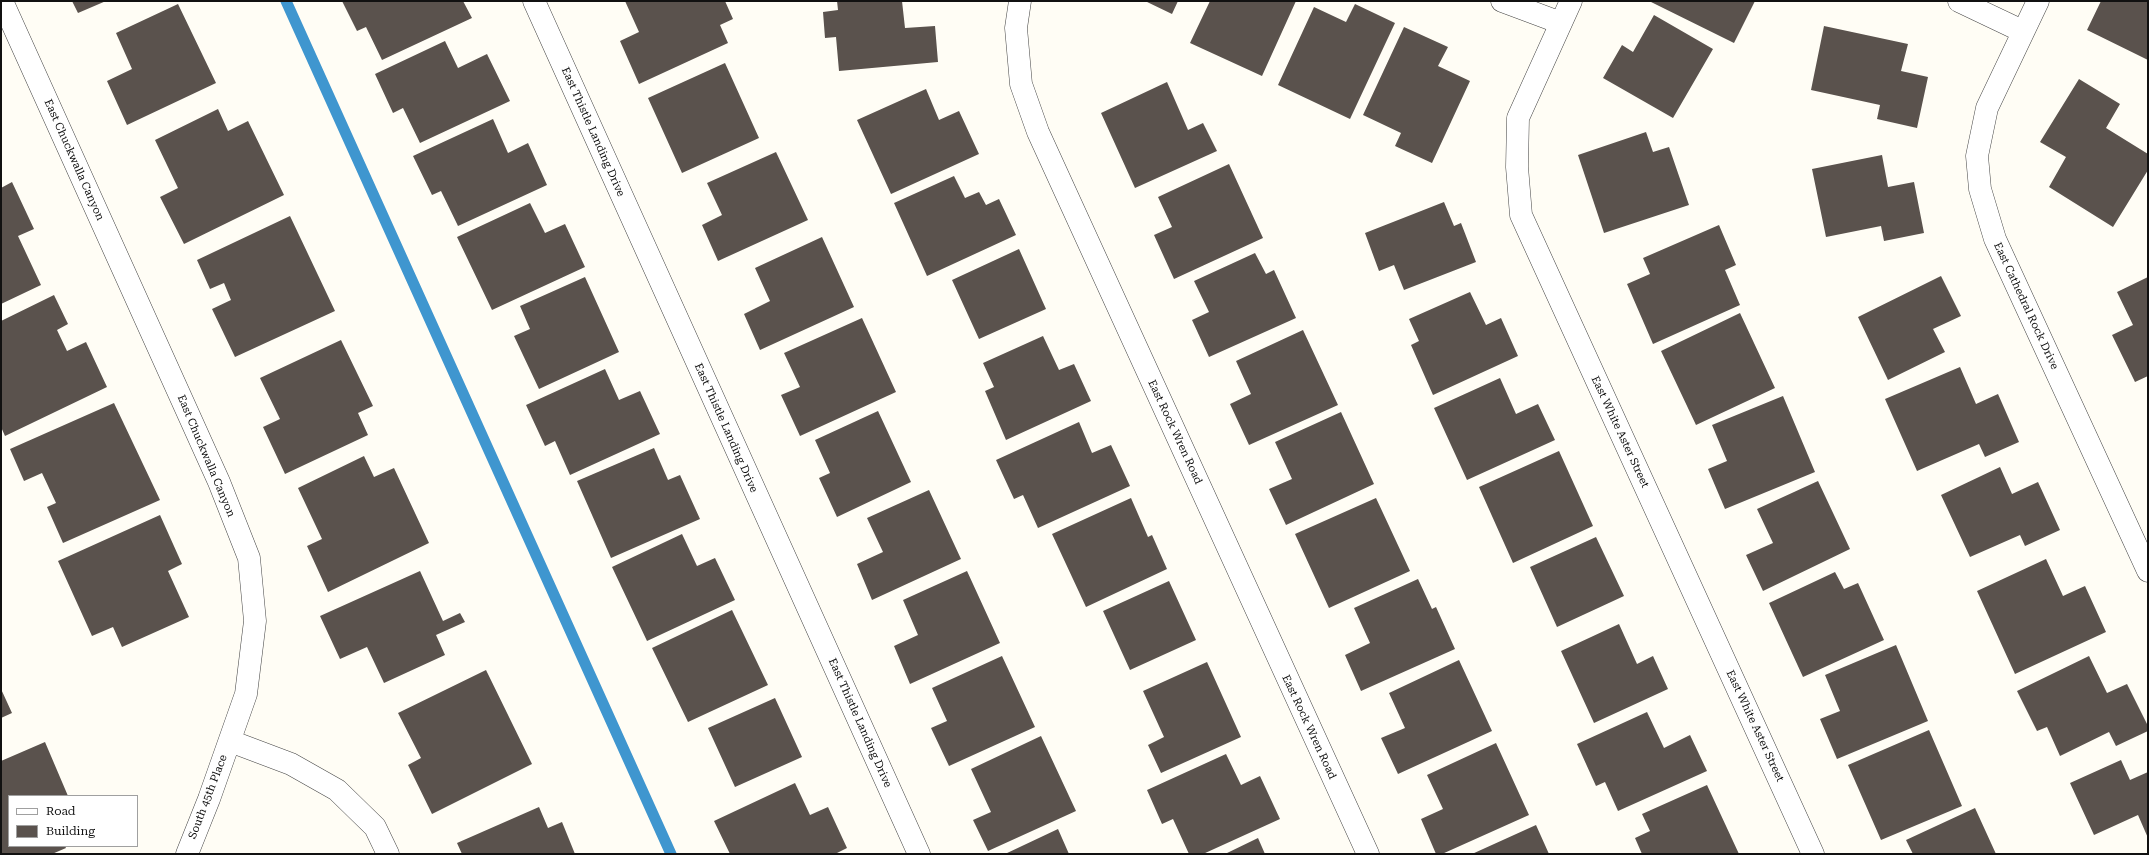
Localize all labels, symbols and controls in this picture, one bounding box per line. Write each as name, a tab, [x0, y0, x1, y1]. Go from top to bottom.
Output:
street label: East Thistle Landing Drive	[558, 65, 628, 199]
street label: East Chuckwalla Canyon	[41, 97, 107, 223]
street label: East Cathedral Rock Drive	[1991, 240, 2061, 372]
street label: East Thistle Landing Drive	[691, 361, 761, 495]
street label: East White Aster Street	[1588, 374, 1652, 490]
street label: East Rock Wren Road	[1145, 378, 1205, 486]
street label: East Chuckwalla Canyon	[174, 393, 238, 519]
street label: East Thistle Landing Drive	[825, 656, 895, 790]
street label: East White Aster Street	[1723, 668, 1787, 784]
street label: East Rock Wren Road	[1279, 673, 1339, 781]
street label: South 45th Place	[186, 753, 230, 841]
legend	[8, 795, 138, 847]
text: Road	[46, 804, 75, 818]
text: Building	[46, 824, 95, 838]

